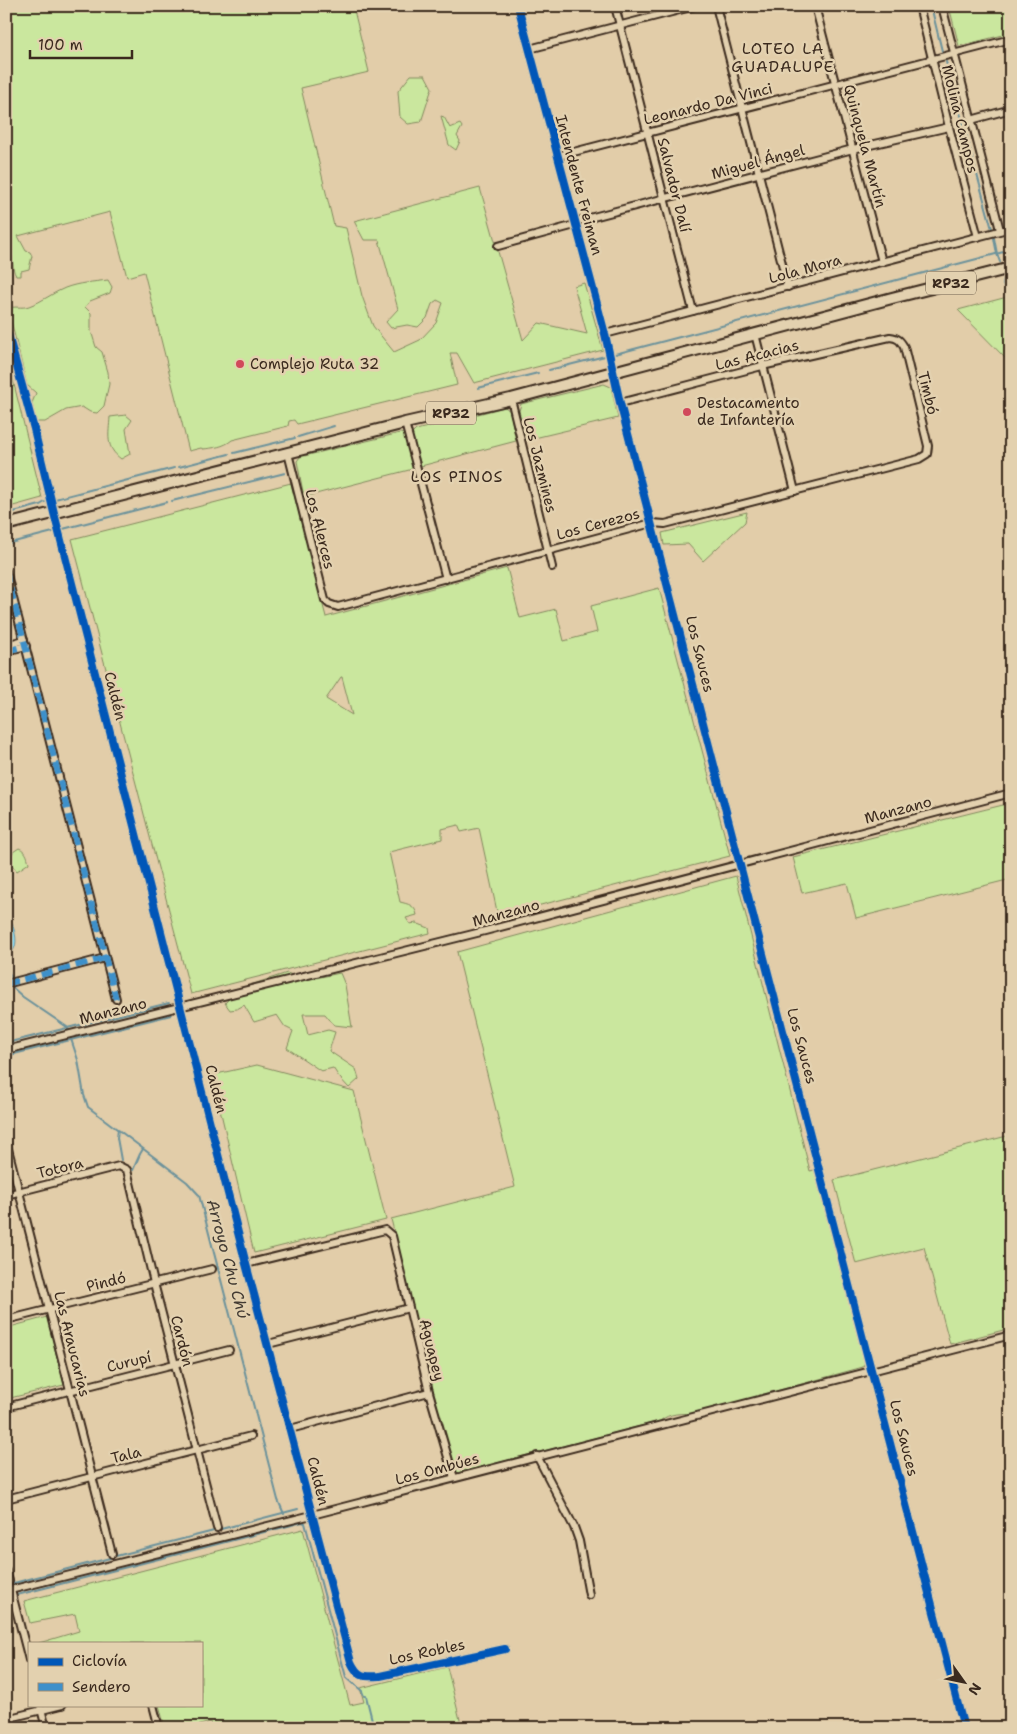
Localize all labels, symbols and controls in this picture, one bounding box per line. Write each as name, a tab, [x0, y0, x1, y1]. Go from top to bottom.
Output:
scale bar	[30, 28, 132, 60]
text: 100 m	[38, 35, 83, 55]
district label: LOTEO LA GUADALUPE	[731, 38, 835, 77]
street label: Molina Campos	[937, 63, 983, 175]
street label: Leonardo Da Vinci	[641, 78, 775, 130]
street label: Quinquela Martín	[839, 82, 891, 210]
street label: Intendente Freiman	[551, 113, 607, 257]
street label: Salvador Dalí	[653, 136, 696, 235]
street label: Miguel Ángel	[709, 139, 807, 184]
street label: Lola Mora	[766, 250, 844, 288]
road number: RP32	[926, 272, 976, 294]
street label: Las Acacias	[713, 335, 801, 375]
place label: Complejo Ruta 32	[250, 354, 379, 374]
marker: Complejo Ruta 32	[234, 358, 246, 370]
street label: Timbó	[913, 369, 943, 417]
place label: Destacamento de Infantería	[697, 393, 800, 430]
road number: RP32	[426, 402, 476, 424]
marker: Destacamento de Infantería	[681, 406, 693, 418]
street label: Los Jazmines	[518, 415, 562, 515]
district label: LOS PINOS	[411, 466, 503, 487]
street label: Los Alerces	[300, 487, 340, 571]
street label: Los Cerezos	[554, 503, 642, 545]
street label: Los Sauces	[681, 614, 719, 694]
street label: Caldén	[99, 670, 131, 722]
street label: Manzano	[862, 791, 934, 829]
street label: Manzano	[470, 894, 542, 932]
street label: Manzano	[77, 993, 149, 1029]
street label: Los Sauces	[782, 1006, 822, 1086]
street label: Caldén	[200, 1063, 232, 1115]
street label: Totora	[35, 1152, 86, 1183]
water label: Arroyo Chu Chú	[202, 1197, 254, 1321]
street label: Pindó	[84, 1267, 128, 1297]
street label: Las Araucarias	[49, 1289, 95, 1399]
street label: Cardón	[166, 1313, 198, 1369]
street label: Aguapey	[415, 1317, 449, 1383]
street label: Curupí	[105, 1347, 154, 1377]
street label: Los Sauces	[885, 1398, 923, 1478]
street label: Tala	[109, 1441, 144, 1468]
street label: Los Ombúes	[393, 1448, 481, 1490]
street label: Caldén	[302, 1455, 334, 1507]
street label: Los Robles	[387, 1634, 467, 1670]
legend	[28, 1642, 202, 1706]
text: Ciclovía	[72, 1651, 128, 1671]
north arrow	[940, 1656, 990, 1706]
text: Sendero	[72, 1677, 131, 1697]
text: N	[964, 1680, 985, 1699]

